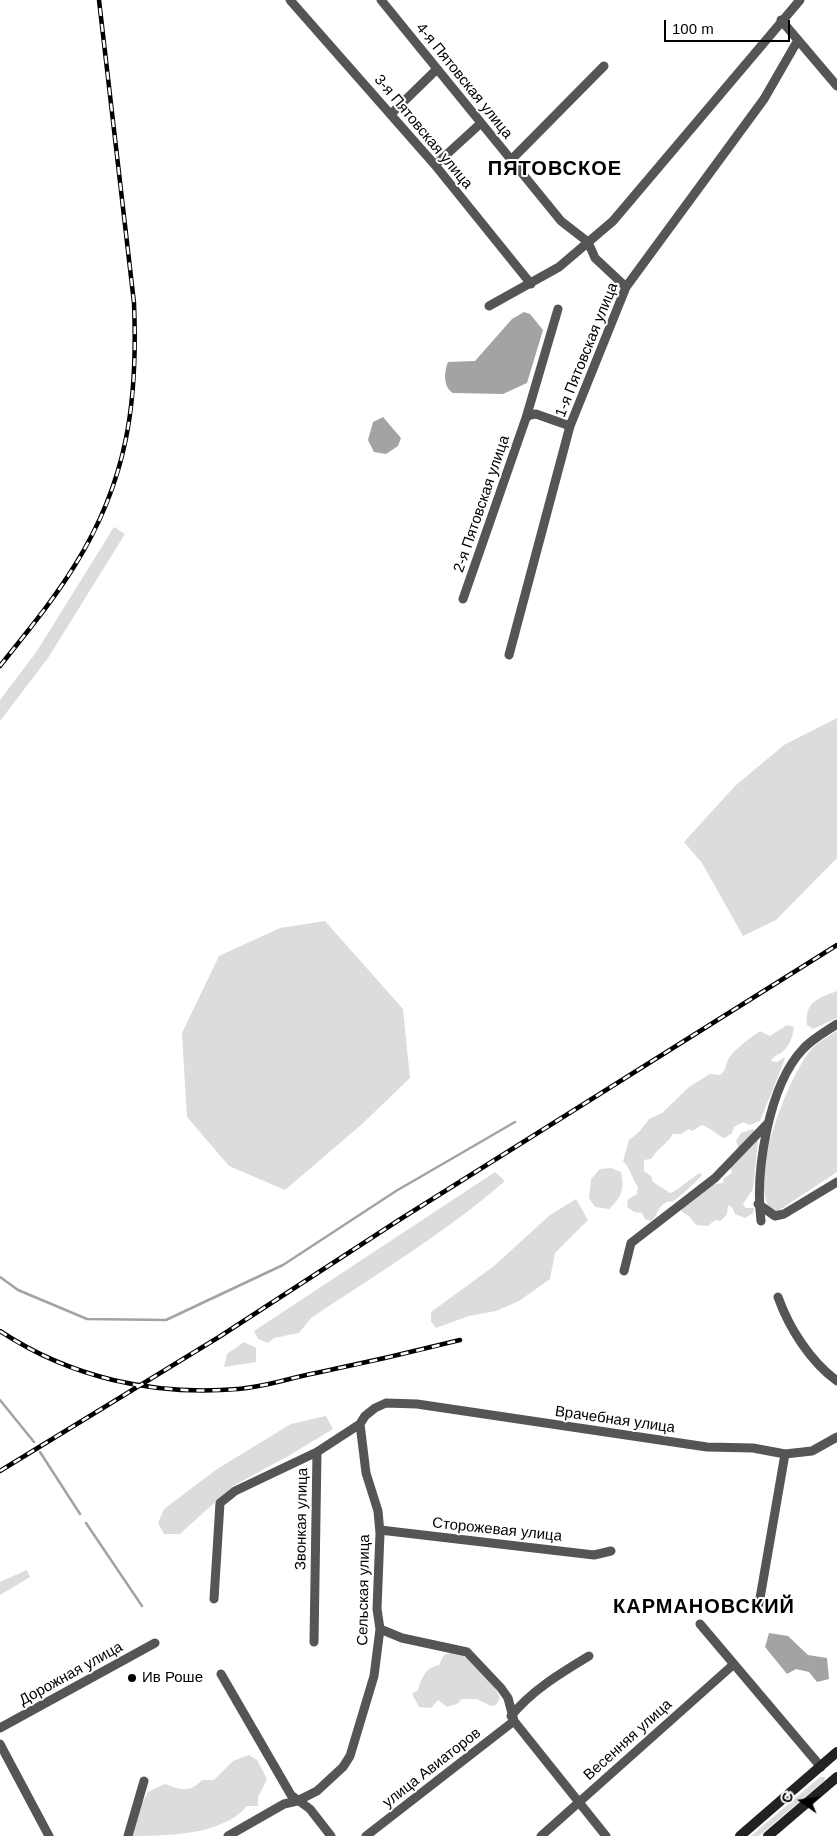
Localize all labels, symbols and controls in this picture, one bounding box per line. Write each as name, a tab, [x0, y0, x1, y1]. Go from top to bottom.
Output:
scale bar	[667, 10, 793, 42]
street label: 4-я Пятовская улица	[412, 20, 516, 142]
text: 100 m	[672, 20, 714, 37]
street label: 3-я Пятовская улица	[370, 71, 476, 193]
district label: ПЯТОВСКОЕ	[487, 157, 623, 181]
street label: 1-я Пятовская улица	[552, 280, 622, 420]
street label: 2-я Пятовская улица	[450, 433, 514, 575]
street label: Врачебная улица	[554, 1403, 676, 1437]
street label: Звонкая улица	[292, 1468, 312, 1570]
street label: Сторожевая улица	[431, 1514, 563, 1546]
street label: Сельская улица	[354, 1534, 374, 1646]
district label: КАРМАНОВСКИЙ	[612, 1595, 796, 1619]
street label: Дорожная улица	[16, 1638, 126, 1710]
place label: Ив Роше	[142, 1669, 203, 1687]
marker: Ив Роше	[126, 1672, 138, 1684]
street label: Весенняя улица	[580, 1696, 676, 1784]
street label: улица Авиаторов	[379, 1724, 485, 1812]
north arrow	[777, 1776, 827, 1826]
text: С	[778, 1791, 796, 1804]

